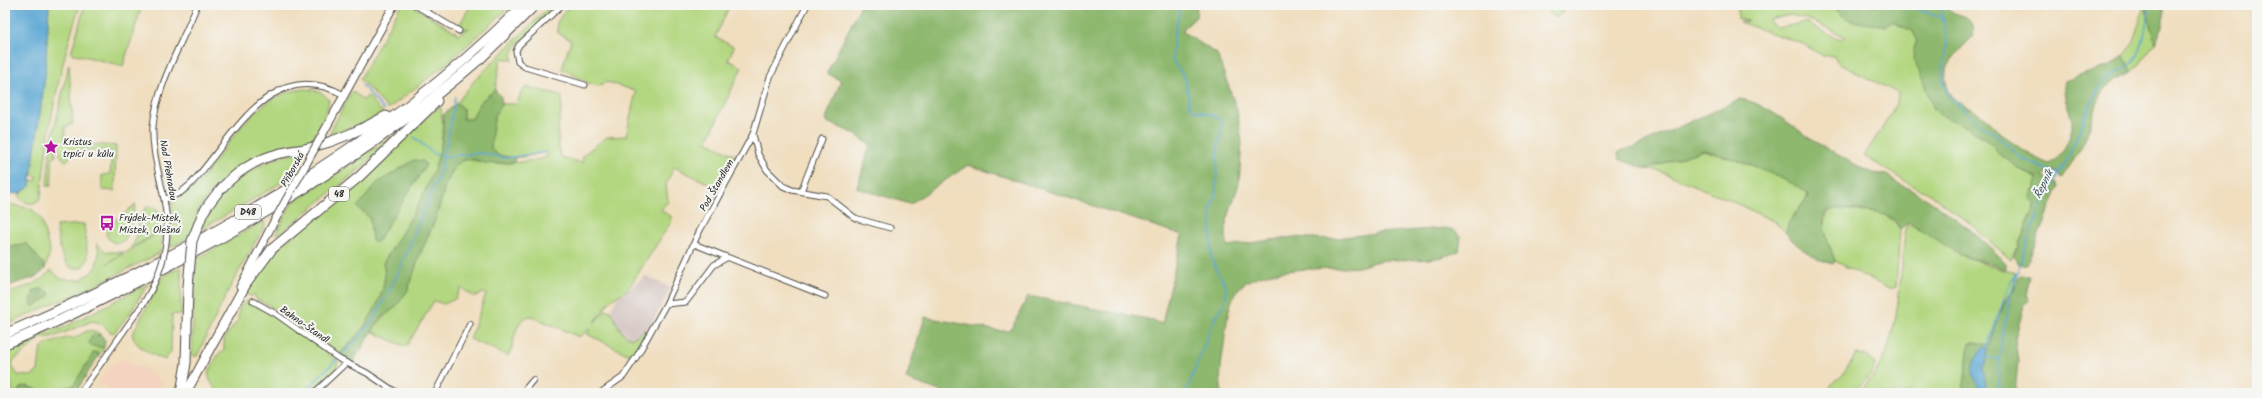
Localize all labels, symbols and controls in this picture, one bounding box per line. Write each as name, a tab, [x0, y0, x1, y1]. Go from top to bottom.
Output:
place label: Kristus trpící u kůlu	[63, 134, 114, 162]
place icon: Kristus trpící u kůlu	[42, 138, 60, 156]
street label: Nad Přehradou	[155, 139, 181, 202]
street label: Příborská	[277, 148, 310, 190]
street label: Pod Štandlem	[695, 156, 738, 215]
water label: Řepník	[2029, 165, 2059, 202]
road number: 48	[329, 187, 349, 201]
road number: D48	[235, 205, 261, 219]
place label: Frýdek-Místek, Místek, Olešná	[119, 210, 182, 238]
bus stop icon: Frýdek-Místek, Místek, Olešná	[98, 214, 116, 232]
street label: Bahno-Štandl	[276, 302, 333, 348]

